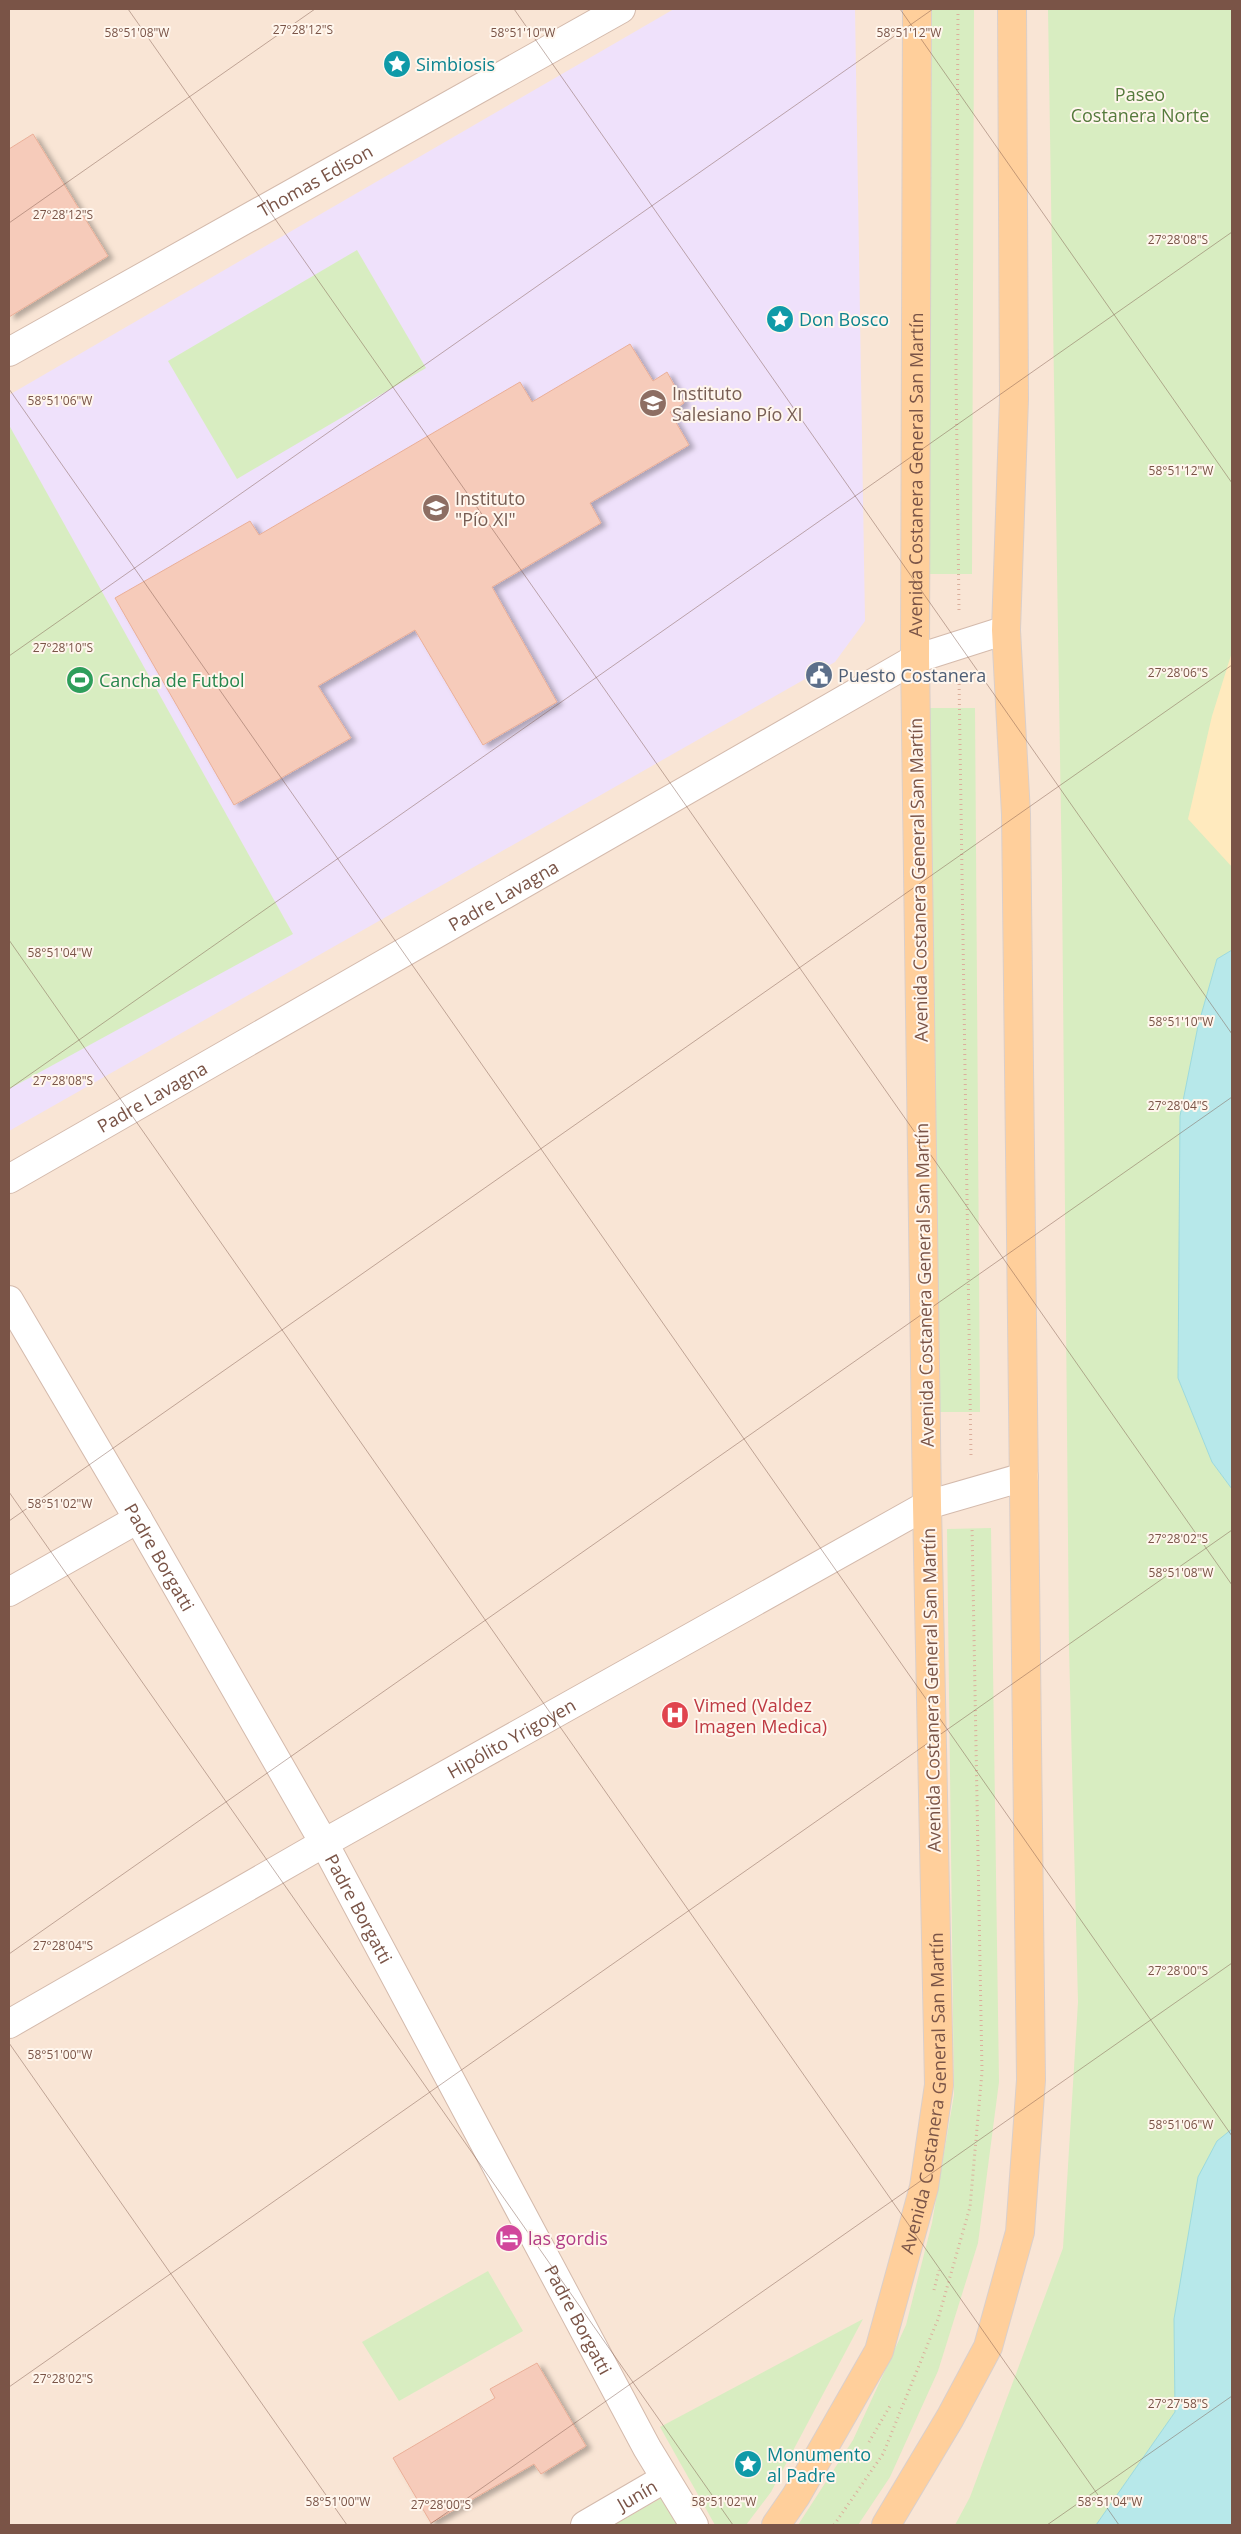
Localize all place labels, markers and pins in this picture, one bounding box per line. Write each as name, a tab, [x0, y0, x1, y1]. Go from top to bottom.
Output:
place icon: Simbiosis	[382, 49, 412, 79]
place label: Simbiosis	[416, 52, 495, 76]
place icon: Don Bosco	[765, 304, 795, 334]
place label: Don Bosco	[799, 307, 889, 331]
place label: Instituto Salesiano Pío XI	[672, 381, 803, 426]
school or university icon: Instituto Salesiano Pío XI	[638, 388, 668, 418]
place label: Instituto "Pío XI"	[455, 486, 525, 531]
school or university icon: Instituto "Pío XI"	[421, 493, 451, 523]
public building icon: Puesto Costanera	[804, 660, 834, 690]
place label: Puesto Costanera	[838, 663, 986, 687]
sports icon: Cancha de Futbol	[65, 665, 95, 695]
place label: Cancha de Futbol	[99, 668, 245, 692]
place label: Vimed (Valdez Imagen Medica)	[694, 1693, 827, 1738]
hospital icon: Vimed (Valdez Imagen Medica)	[660, 1700, 690, 1730]
hotel icon: las gordis	[494, 2223, 524, 2253]
place label: las gordis	[528, 2226, 608, 2250]
place label: Monumento al Padre	[767, 2442, 871, 2487]
place icon: Monumento al Padre	[733, 2449, 763, 2479]

